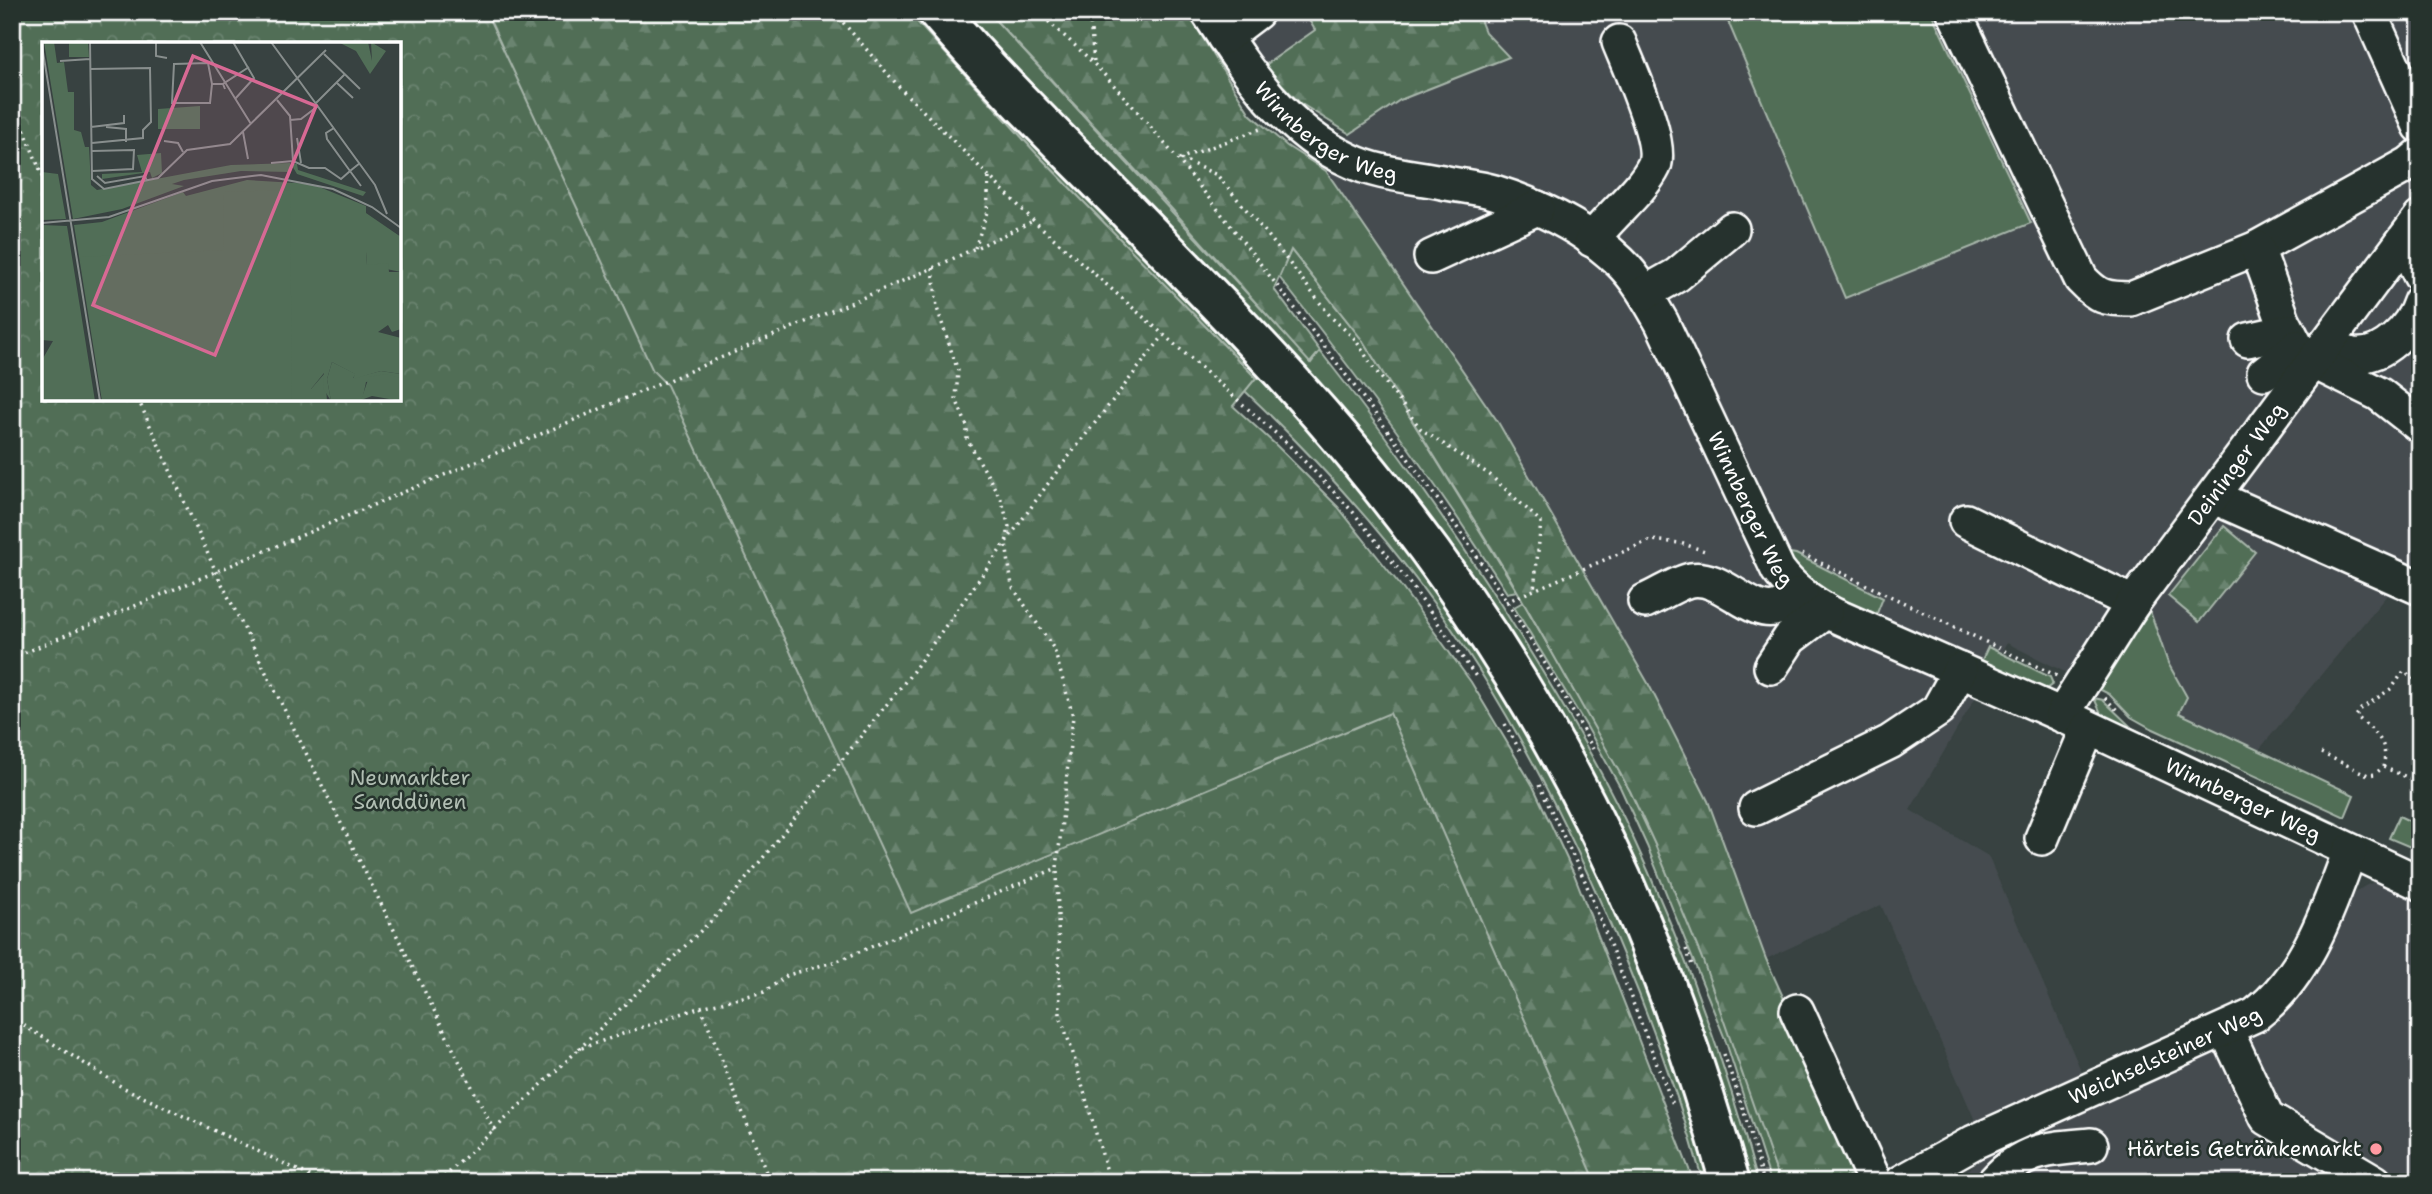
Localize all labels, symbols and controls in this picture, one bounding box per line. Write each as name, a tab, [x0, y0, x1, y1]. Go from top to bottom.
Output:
inset map	[42, 42, 401, 401]
street label: Winnberger Weg	[1248, 76, 1400, 188]
street label: Deininger Weg	[2181, 397, 2292, 531]
street label: Winnberger Weg	[1701, 427, 1800, 593]
street label: Winnberger Weg	[2160, 751, 2326, 849]
park label: Neumarkter Sanddünen	[350, 764, 470, 816]
street label: Weichselsteiner Weg	[2064, 1000, 2266, 1111]
place label: Härteis Getränkemarkt	[2127, 1135, 2362, 1163]
marker: Härteis Getränkemarkt	[2368, 1141, 2384, 1157]

